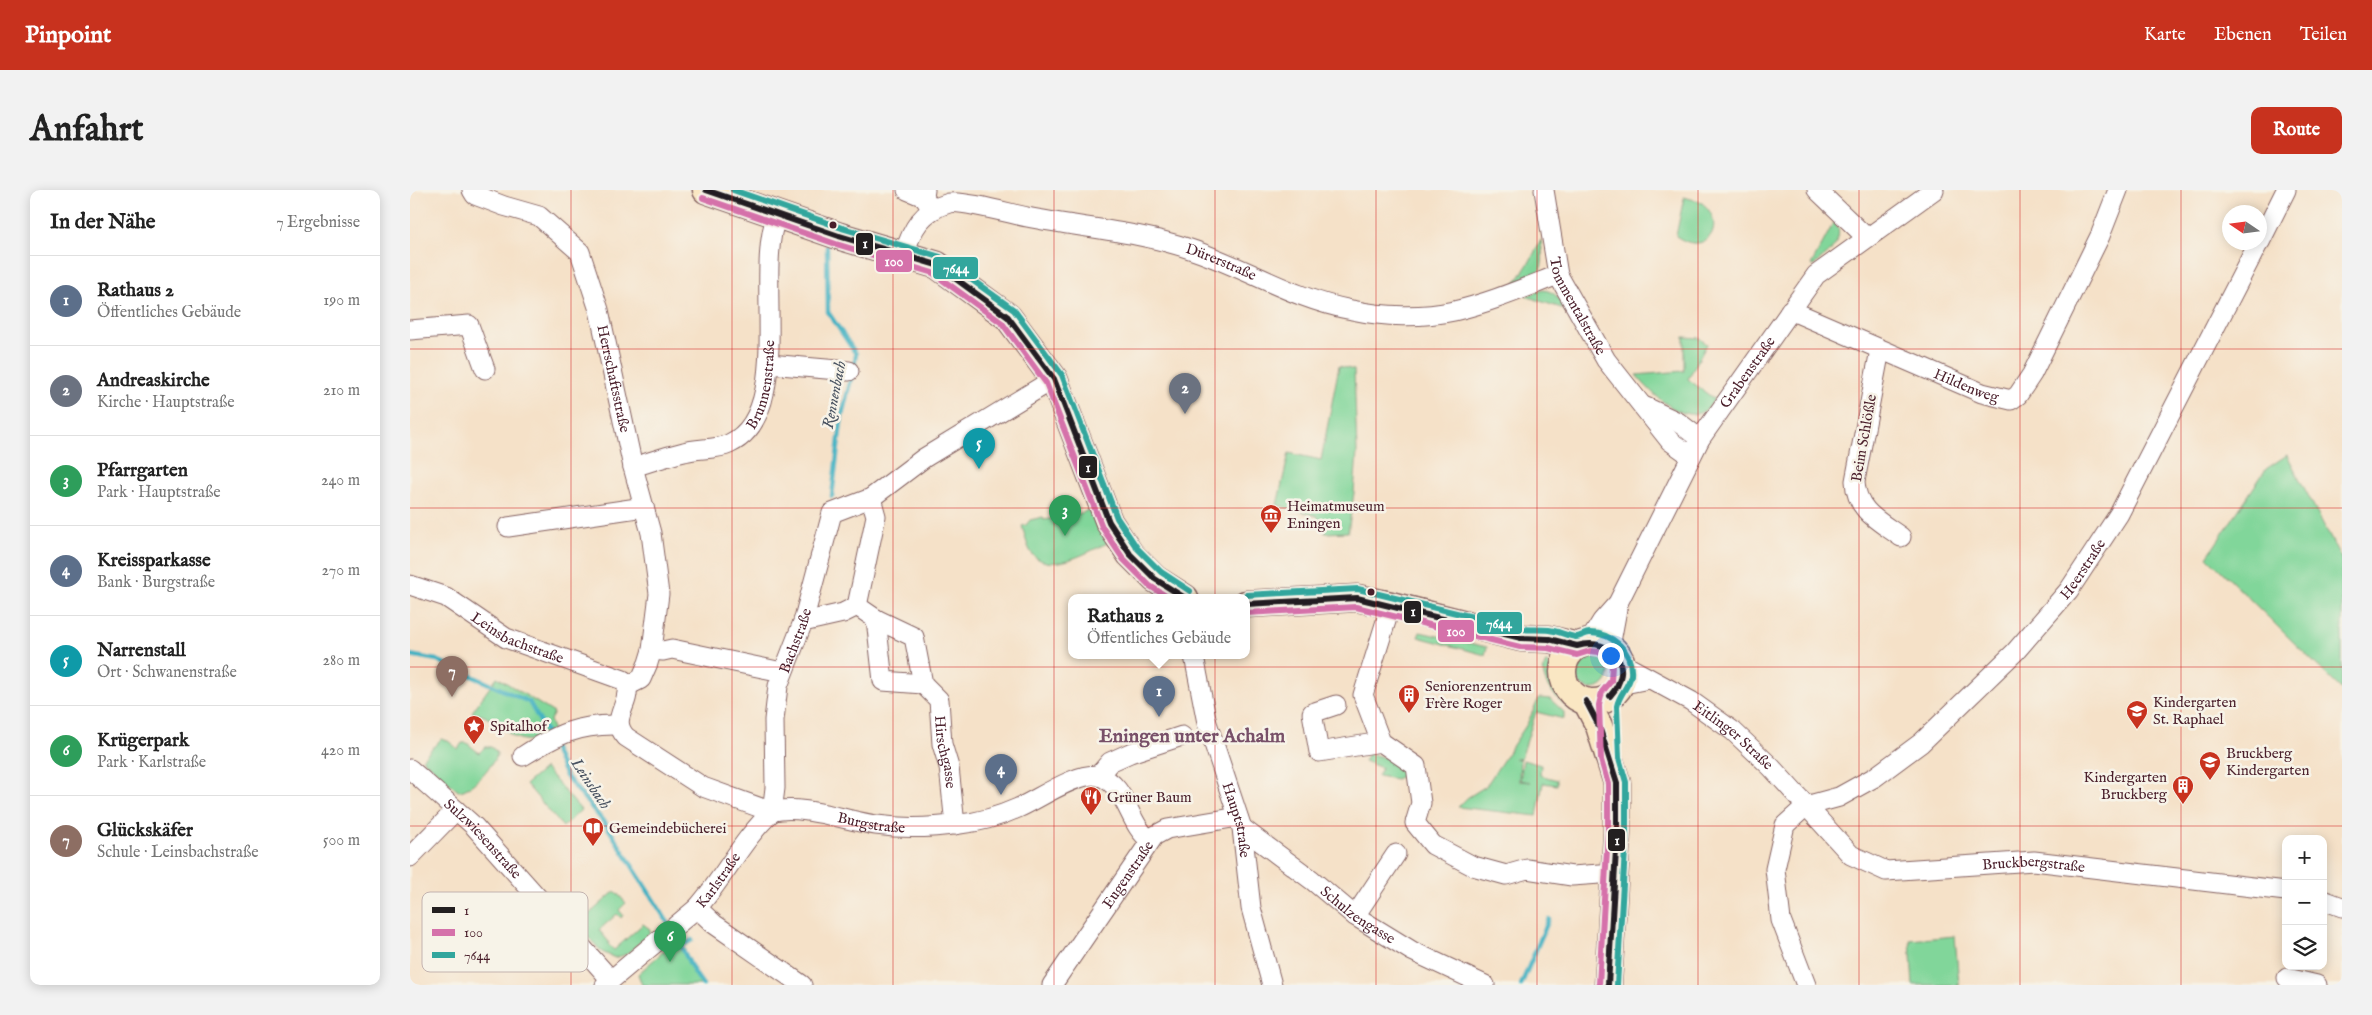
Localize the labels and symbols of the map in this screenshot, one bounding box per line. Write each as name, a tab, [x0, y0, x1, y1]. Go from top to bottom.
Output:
north arrow	[2222, 205, 2267, 250]
unlabelled marker	[828, 220, 838, 230]
line badge: 1	[855, 232, 874, 256]
text: 1	[862, 235, 868, 253]
street label: Dürerstraße	[1183, 239, 1260, 285]
line badge: 100	[875, 249, 913, 273]
text: 100	[885, 253, 904, 271]
street label: Tommentalstraße	[1546, 255, 1611, 358]
line badge: 7644	[932, 256, 979, 280]
text: 7644	[943, 260, 970, 278]
street label: Herrschaftsstraße	[593, 323, 635, 434]
street label: Grabenstraße	[1715, 332, 1779, 412]
street label: Brunnenstraße	[742, 340, 779, 433]
water label: Rennenbach	[819, 359, 851, 431]
street label: Hildenweg	[1931, 364, 2002, 406]
pin: 2	[1169, 373, 1201, 414]
street label: Beim Schlößle	[1847, 393, 1881, 483]
pin: 5	[963, 428, 995, 469]
line badge: 1	[1078, 455, 1098, 479]
text: 1	[1085, 459, 1091, 477]
pin: 3	[1049, 495, 1081, 536]
place label: Heimatmuseum Eningen	[1287, 497, 1385, 533]
museum icon: Heimatmuseum Eningen	[1259, 503, 1283, 534]
street label: Heerstraße	[2056, 535, 2110, 603]
unlabelled marker	[1366, 587, 1376, 597]
line badge: 1	[1403, 600, 1422, 624]
text: 1	[1410, 603, 1416, 621]
street label: Bachstraße	[774, 606, 816, 676]
street label: Leinsbachstraße	[468, 608, 567, 668]
line badge: 7644	[1476, 611, 1523, 635]
text: 7644	[1486, 615, 1513, 633]
line badge: 100	[1437, 619, 1475, 643]
text: 100	[1447, 623, 1466, 641]
your location	[1598, 643, 1624, 669]
pin: 7	[436, 656, 468, 697]
pin: 1	[1143, 676, 1175, 717]
place label: Seniorenzentrum Frère Roger	[1425, 677, 1532, 713]
building icon: Seniorenzentrum Frère Roger	[1397, 683, 1421, 714]
place label: Kindergarten St. Raphael	[2153, 693, 2236, 729]
street label: Eitlinger Straße	[1689, 696, 1778, 774]
school or university icon: Kindergarten St. Raphael	[2125, 699, 2149, 730]
place icon: Spitalhof	[462, 714, 486, 745]
street label: Hirschgasse	[931, 715, 961, 789]
place label: Spitalhof	[490, 717, 549, 736]
district label: Eningen unter Achalm	[1099, 724, 1286, 749]
place label: Bruckberg Kindergarten	[2226, 744, 2309, 780]
school or university icon: Bruckberg Kindergarten	[2198, 750, 2222, 781]
water label: Leinsbach	[565, 754, 614, 814]
pin: 4	[985, 754, 1017, 795]
place label: Kindergarten Bruckberg	[2084, 768, 2168, 804]
building icon: Kindergarten Bruckberg	[2171, 774, 2195, 805]
street label: Hauptstraße	[1218, 780, 1255, 859]
restaurant icon: Grüner Baum	[1079, 785, 1103, 816]
place label: Grüner Baum	[1107, 788, 1192, 807]
street label: Sulzwiesenstraße	[440, 794, 526, 883]
street label: Burgstraße	[836, 808, 906, 837]
library icon: Gemeindebücherei	[581, 816, 605, 847]
place label: Gemeindebücherei	[609, 819, 727, 838]
line badge: 1	[1607, 828, 1626, 852]
text: 1	[1614, 832, 1620, 850]
street label: Eugenstraße	[1098, 837, 1158, 912]
street label: Karlstraße	[692, 849, 745, 912]
street label: Bruckbergstraße	[1981, 851, 2086, 877]
street label: Schulzengasse	[1317, 882, 1399, 948]
legend	[422, 892, 588, 972]
text: 1	[464, 902, 469, 920]
pin: 6	[654, 921, 686, 962]
text: 100	[464, 924, 483, 942]
text: 7644	[464, 947, 490, 965]

